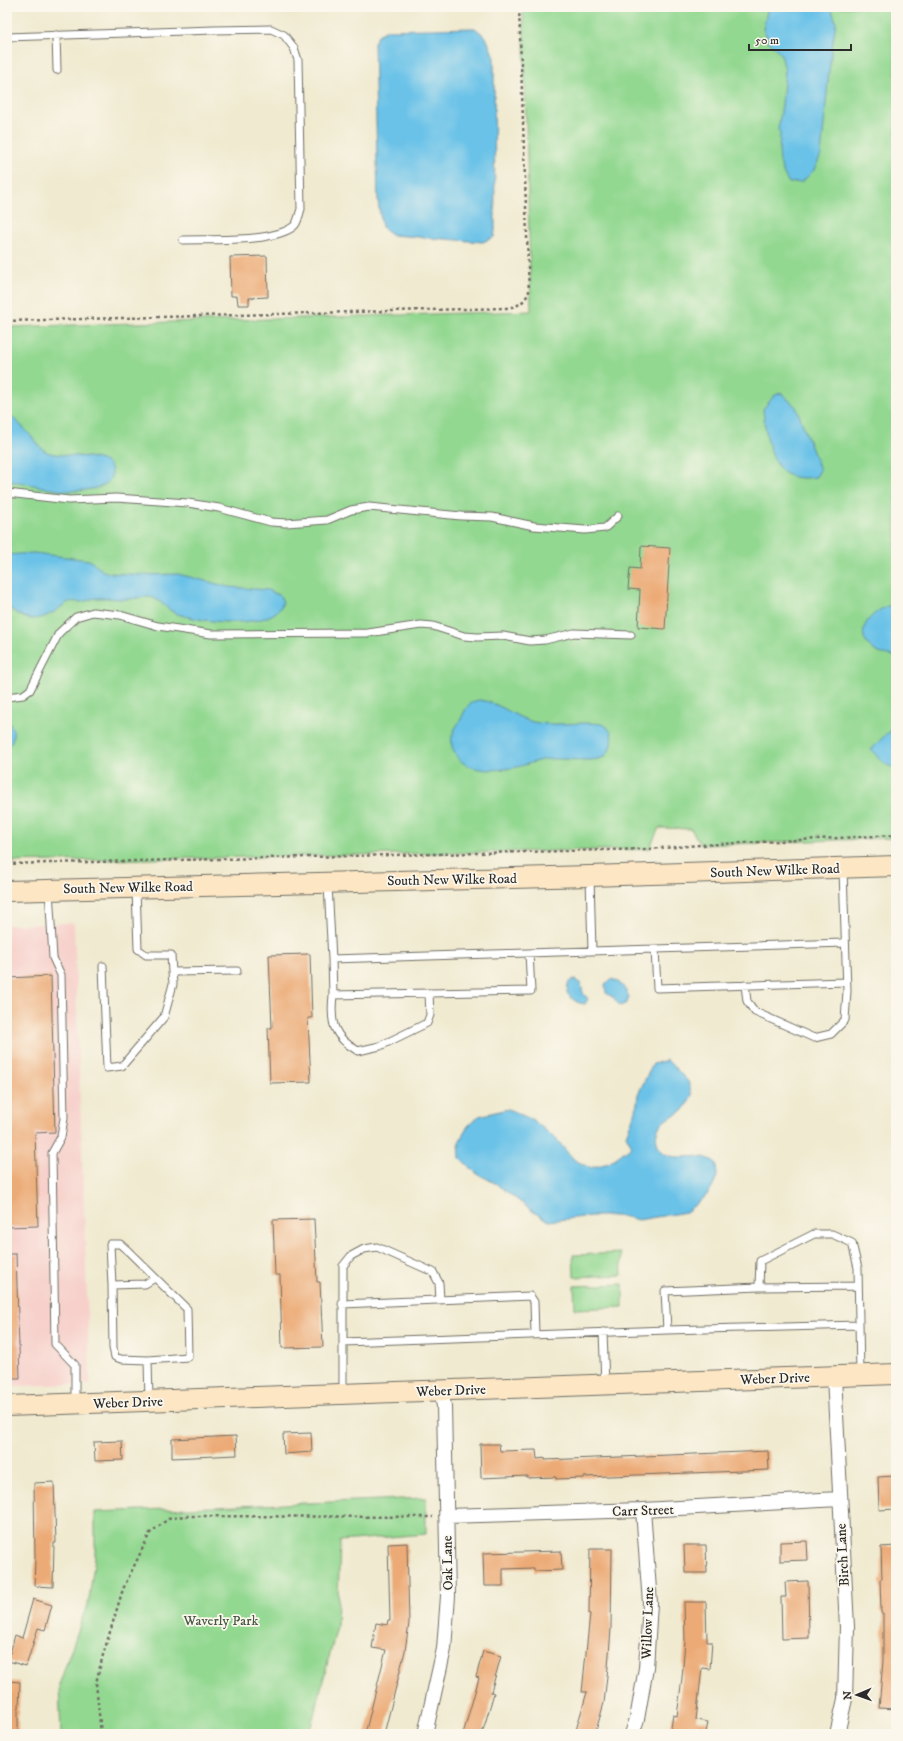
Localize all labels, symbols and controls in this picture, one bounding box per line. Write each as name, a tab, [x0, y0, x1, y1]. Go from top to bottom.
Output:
scale bar	[749, 26, 851, 52]
text: 50 m	[755, 33, 779, 48]
street label: South New Wilke Road	[710, 860, 840, 882]
street label: South New Wilke Road	[387, 870, 517, 890]
street label: South New Wilke Road	[63, 878, 193, 898]
street label: Weber Drive	[739, 1369, 810, 1389]
street label: Weber Drive	[415, 1381, 486, 1401]
street label: Weber Drive	[92, 1393, 163, 1413]
street label: Carr Street	[612, 1501, 675, 1521]
street label: Birch Lane	[832, 1523, 854, 1587]
street label: Oak Lane	[439, 1535, 457, 1591]
street label: Willow Lane	[638, 1586, 658, 1661]
park label: Waverly Park	[183, 1612, 258, 1630]
north arrow	[837, 1675, 877, 1715]
text: N	[841, 1691, 855, 1700]

